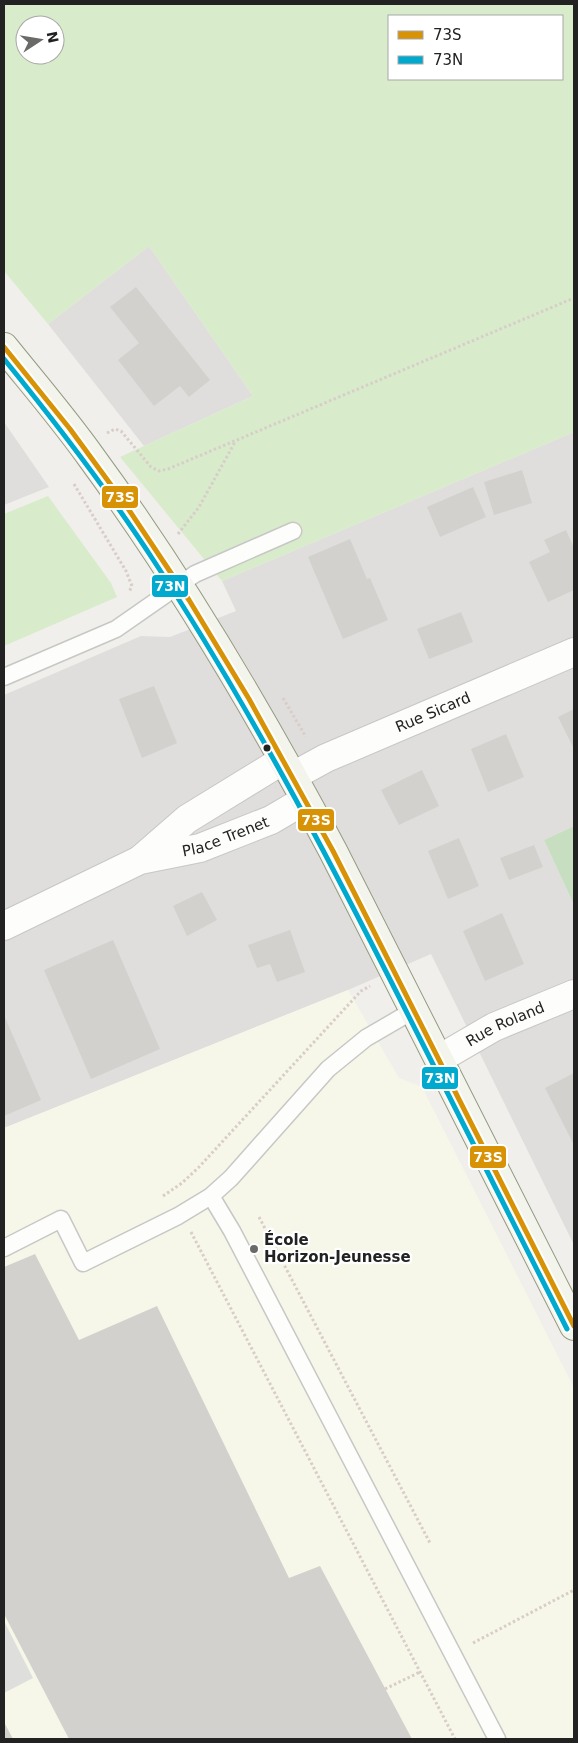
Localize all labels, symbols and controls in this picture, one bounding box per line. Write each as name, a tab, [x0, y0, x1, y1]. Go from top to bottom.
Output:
north arrow	[15, 15, 65, 65]
legend	[388, 15, 563, 80]
text: 73S	[433, 26, 462, 44]
text: N	[44, 30, 62, 45]
text: 73N	[433, 51, 463, 69]
line badge: 73S	[101, 485, 139, 509]
text: 73S	[105, 489, 135, 505]
line badge: 73N	[151, 574, 189, 598]
text: 73N	[154, 578, 186, 594]
street label: Rue Sicard	[393, 688, 473, 736]
unlabelled marker	[262, 743, 272, 753]
line badge: 73S	[297, 808, 335, 832]
text: 73S	[301, 812, 331, 828]
street label: Place Trenet	[181, 813, 272, 860]
street label: Rue Roland	[463, 998, 547, 1050]
line badge: 73N	[421, 1066, 459, 1090]
text: 73N	[424, 1070, 456, 1086]
line badge: 73S	[469, 1145, 507, 1169]
text: 73S	[473, 1149, 503, 1165]
place label: École Horizon-Jeunesse	[264, 1230, 411, 1266]
marker: École Horizon-Jeunesse	[248, 1243, 260, 1255]

